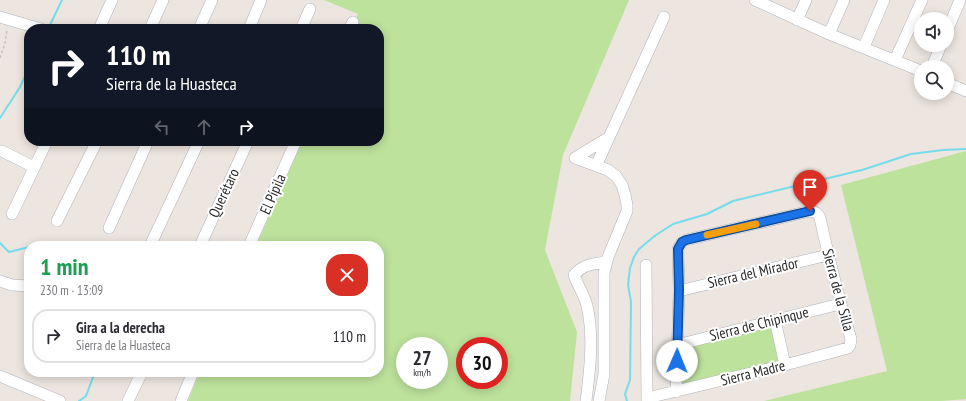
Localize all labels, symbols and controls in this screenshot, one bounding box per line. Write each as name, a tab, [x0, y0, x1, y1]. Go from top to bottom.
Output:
map controls	[914, 12, 954, 100]
button: sound	[914, 12, 954, 52]
text: 110 m	[106, 36, 170, 73]
icon: right	[40, 40, 92, 92]
button: search	[914, 60, 954, 100]
text: Sierra de la Huasteca	[106, 72, 237, 95]
icon: left	[151, 116, 173, 138]
icon: ahead	[193, 116, 215, 138]
icon: right	[235, 116, 257, 138]
street label: Querétaro	[204, 165, 243, 220]
pin	[793, 170, 827, 211]
street label: El Pípila	[255, 171, 290, 217]
icon: arrive	[799, 176, 821, 198]
street label: Sierra de la Silla	[818, 247, 859, 333]
text: 1 min	[40, 251, 88, 282]
street label: Sierra del Mirador	[706, 253, 801, 292]
button: close	[326, 254, 368, 296]
text: 230 m · 13:09	[40, 282, 103, 299]
street label: Sierra de Chipinque	[707, 302, 810, 345]
text: Gira a la derecha	[76, 318, 165, 337]
icon: right	[42, 325, 64, 347]
text: 110 m	[333, 327, 366, 346]
text: Sierra de la Huasteca	[76, 337, 170, 354]
speed limit sign: 30	[456, 337, 508, 389]
position arrow	[656, 340, 698, 382]
text: 27	[412, 345, 432, 371]
street label: Sierra Madre	[719, 355, 787, 390]
text: km/h	[413, 366, 431, 379]

